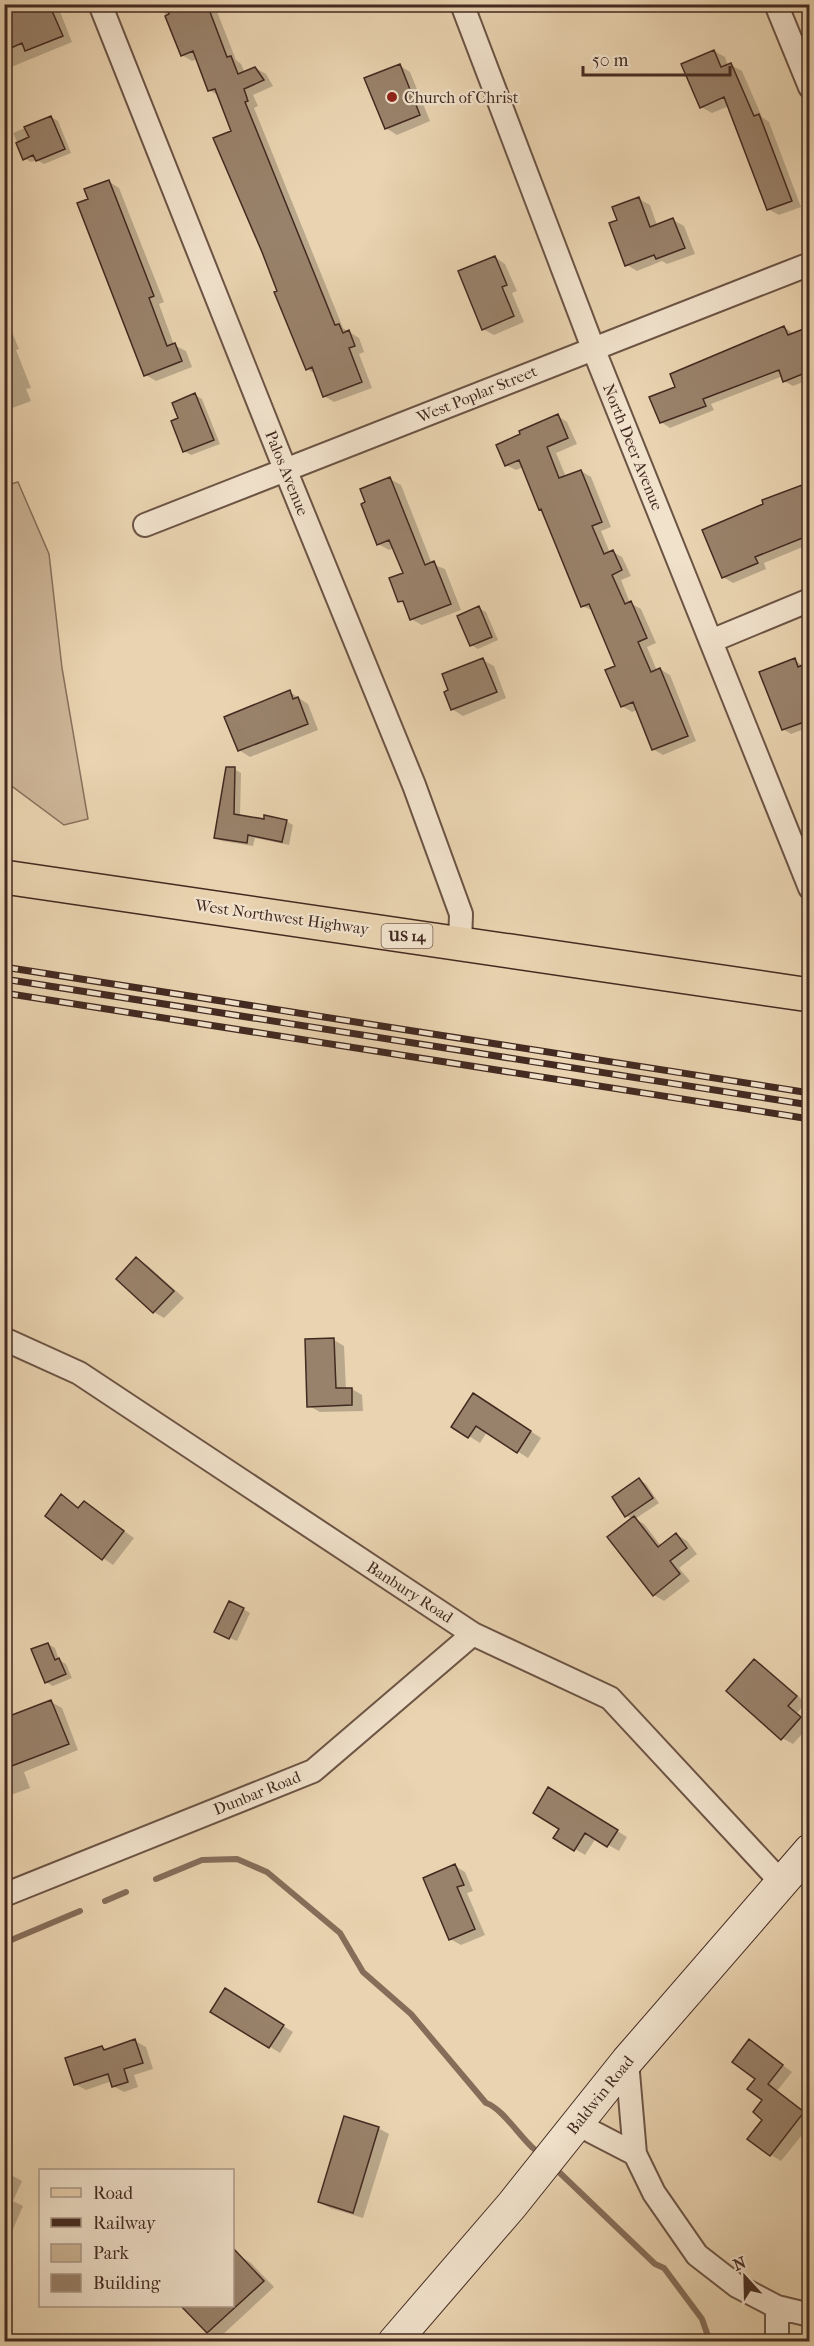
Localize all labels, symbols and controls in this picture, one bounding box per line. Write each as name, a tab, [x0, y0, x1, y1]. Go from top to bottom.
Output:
scale bar	[583, 39, 730, 77]
text: 50 m	[592, 50, 629, 71]
place label: Church of Christ	[404, 88, 519, 107]
marker: Church of Christ	[385, 90, 399, 104]
street label: West Poplar Street	[413, 361, 540, 427]
street label: North Deer Avenue	[599, 381, 667, 513]
street label: Palos Avenue	[261, 428, 313, 518]
street label: West Northwest Highway	[193, 895, 371, 939]
road number: US 14	[382, 924, 432, 948]
street label: Banbury Road	[363, 1557, 457, 1627]
street label: Dunbar Road	[211, 1767, 304, 1819]
street label: Baldwin Road	[562, 2052, 638, 2138]
legend	[39, 2169, 234, 2307]
text: Road	[93, 2183, 133, 2204]
text: Railway	[93, 2213, 157, 2234]
text: Park	[93, 2243, 130, 2264]
north arrow	[715, 2247, 775, 2307]
text: N	[730, 2252, 750, 2275]
text: Building	[93, 2273, 161, 2294]

